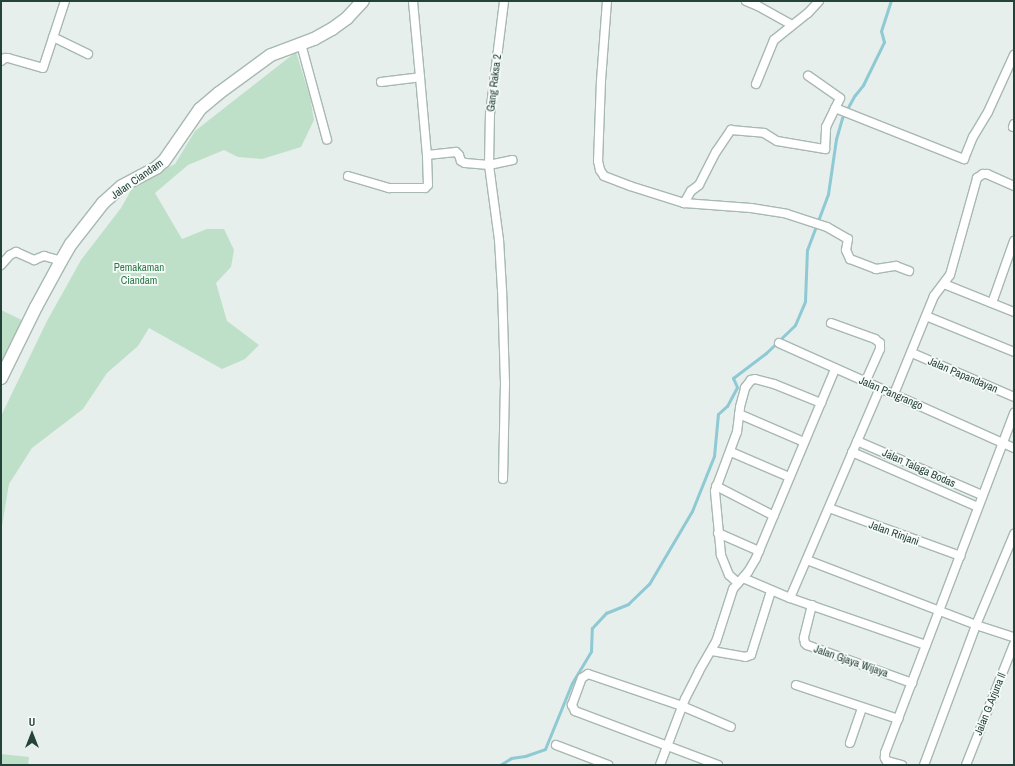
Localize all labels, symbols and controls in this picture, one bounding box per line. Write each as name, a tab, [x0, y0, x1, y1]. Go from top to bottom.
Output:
street label: Gang Raksa 2	[484, 54, 504, 112]
street label: Jalan Ciandam	[108, 156, 166, 202]
park label: Pemakaman Ciandam	[114, 261, 164, 287]
street label: Jalan Papandayan	[926, 354, 1000, 396]
street label: Jalan Pangrango	[857, 374, 925, 412]
street label: Jalan Talaga Bodas	[880, 446, 958, 490]
street label: Jalan Rinjani	[867, 518, 921, 548]
street label: Jalan Gjaya Wijaya	[812, 642, 890, 680]
street label: Jalan G.Arjuna ll	[971, 671, 1009, 737]
north arrow	[12, 714, 52, 754]
text: U	[29, 715, 35, 729]

